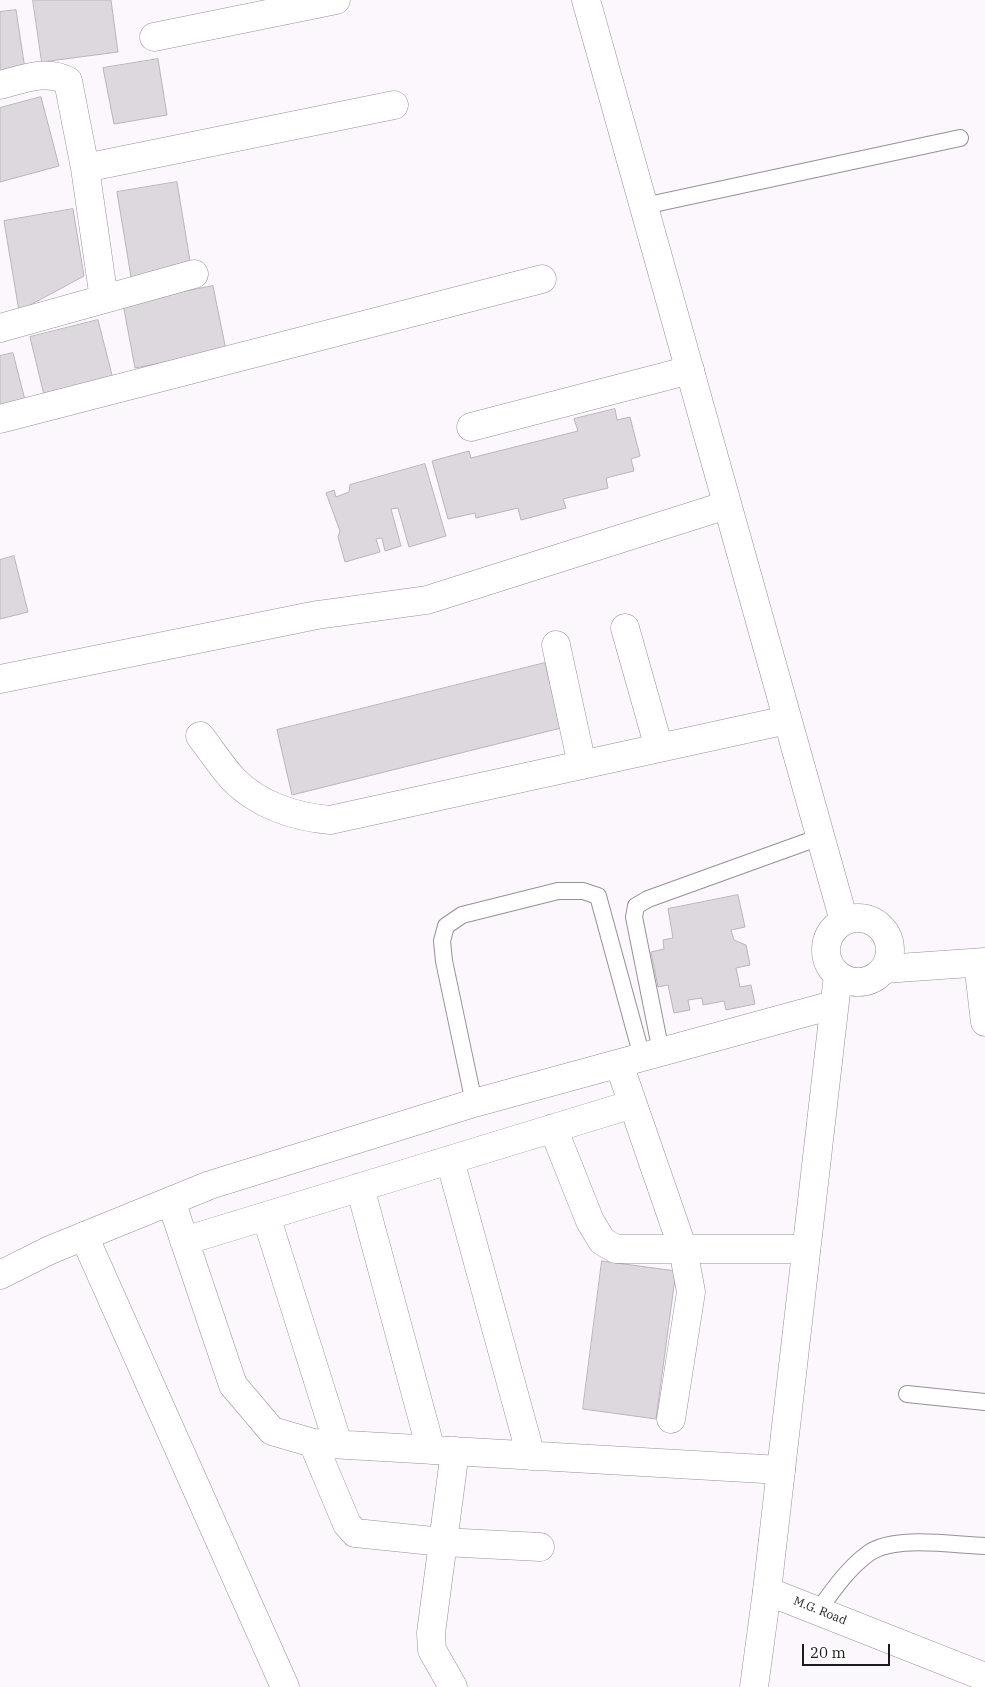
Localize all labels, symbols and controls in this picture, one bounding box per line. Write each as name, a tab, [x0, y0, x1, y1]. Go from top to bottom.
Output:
street label: M.G. Road	[791, 1594, 849, 1628]
scale bar	[805, 1634, 892, 1666]
text: 20 m	[810, 1643, 846, 1662]

